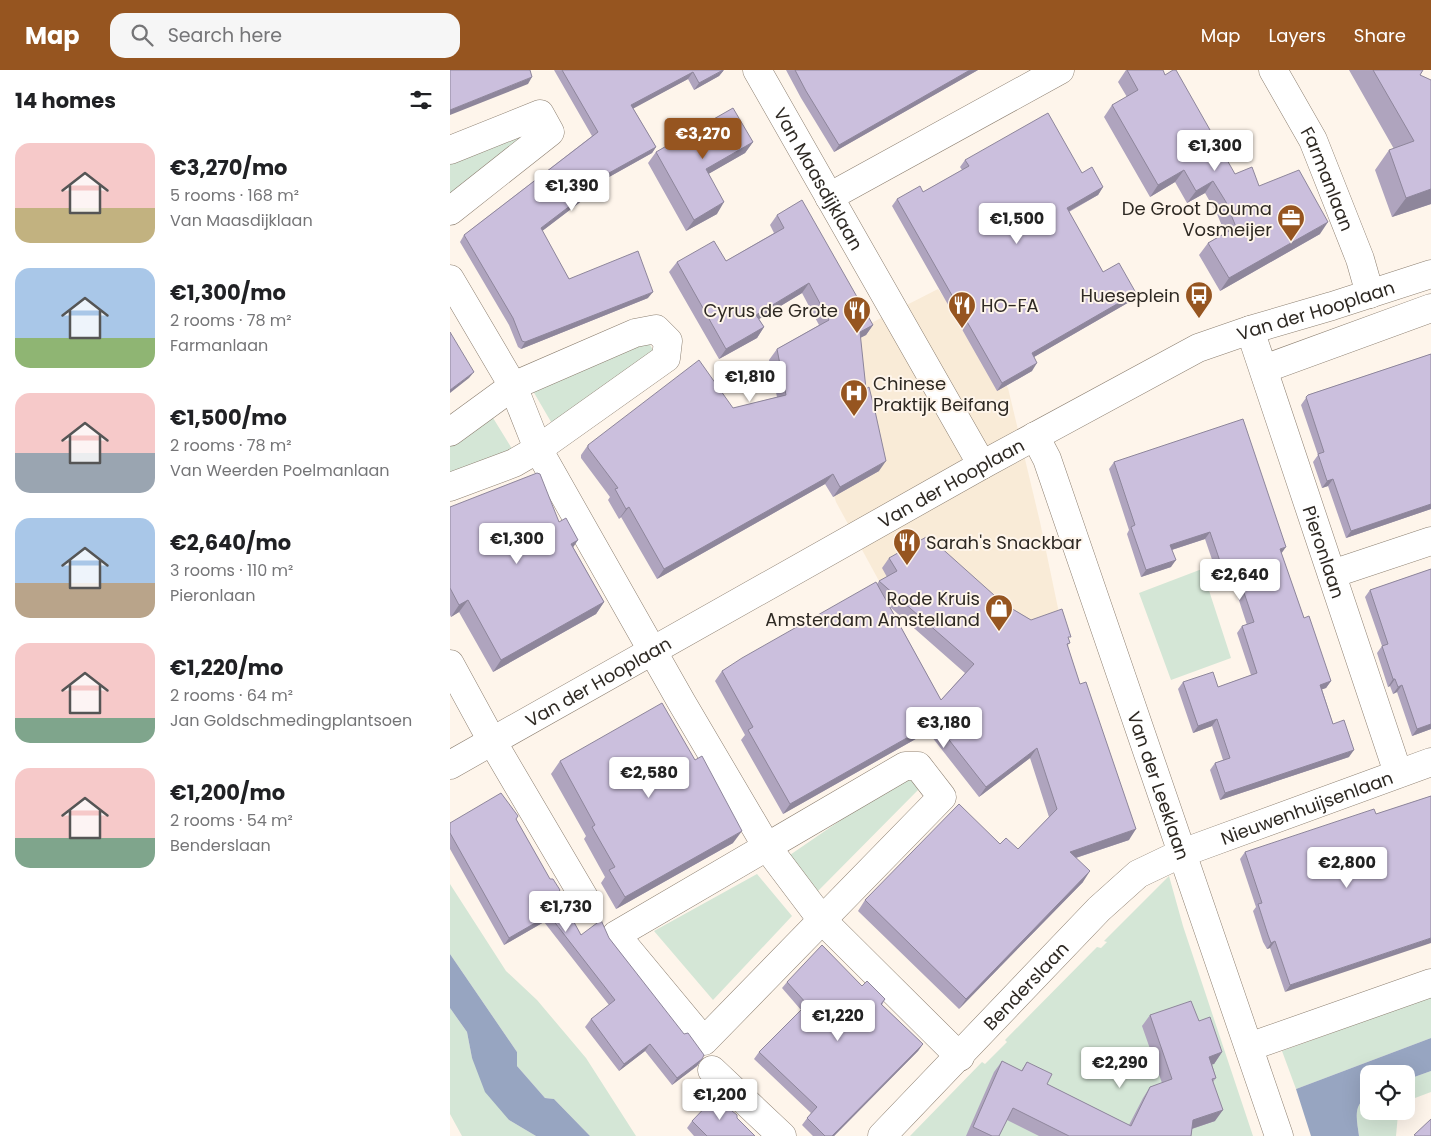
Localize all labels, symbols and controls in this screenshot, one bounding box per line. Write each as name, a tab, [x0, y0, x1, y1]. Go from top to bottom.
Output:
search box	[110, 13, 460, 58]
text: Map	[25, 19, 80, 52]
icon: search	[128, 21, 156, 49]
text: Search here	[168, 22, 282, 49]
text: Map	[1201, 23, 1241, 48]
text: Layers	[1269, 23, 1326, 48]
text: Share	[1354, 23, 1406, 48]
text: 14 homes	[15, 86, 116, 115]
icon: filters	[407, 86, 435, 114]
street label: Van Maasdijklaan	[768, 103, 869, 255]
pin: €3,270	[662, 118, 744, 160]
text: €3,270	[675, 122, 731, 145]
street label: Farmanlaan	[1295, 122, 1360, 234]
pin: €1,300	[1174, 129, 1256, 172]
text: €1,300	[1188, 134, 1242, 157]
text: €3,270/mo	[170, 153, 288, 182]
icon: home	[55, 163, 115, 223]
pin: €1,390	[531, 170, 613, 212]
text: €1,390	[545, 174, 599, 197]
text: 5 rooms · 168 m²	[170, 184, 299, 207]
place label: De Groot Douma Vosmeijer	[1122, 196, 1272, 242]
pin: €1,500	[976, 202, 1058, 245]
office icon: De Groot Douma Vosmeijer	[1276, 203, 1306, 242]
text: €1,500	[990, 207, 1044, 230]
text: Van Maasdijklaan	[170, 209, 313, 232]
street label: Van der Hooplaan	[1233, 274, 1398, 346]
text: €1,300/mo	[170, 278, 286, 307]
bus stop icon: Hueseplein	[1184, 280, 1214, 319]
place label: Hueseplein	[1081, 283, 1180, 308]
icon: home	[55, 288, 115, 348]
restaurant icon: HO-FA	[947, 290, 977, 329]
place label: HO-FA	[981, 293, 1039, 318]
restaurant icon: Cyrus de Grote	[842, 295, 872, 334]
place label: Cyrus de Grote	[703, 298, 838, 323]
text: 2 rooms · 78 m²	[170, 309, 292, 332]
text: Farmanlaan	[170, 334, 268, 357]
pin: €1,810	[709, 360, 791, 403]
text: €1,810	[725, 365, 775, 388]
place label: Chinese Praktijk Beifang	[873, 371, 1010, 417]
hospital icon: Chinese Praktijk Beifang	[839, 378, 869, 417]
text: €1,500/mo	[170, 403, 287, 432]
icon: home	[55, 413, 115, 473]
street label: Van der Hooplaan	[873, 432, 1028, 534]
text: 2 rooms · 78 m²	[170, 434, 292, 457]
text: Van Weerden Poelmanlaan	[170, 459, 390, 482]
street label: Pieronlaan	[1297, 502, 1351, 601]
pin: €1,300	[476, 522, 558, 565]
text: €1,300	[490, 527, 544, 550]
restaurant icon: Sarah's Snackbar	[892, 527, 922, 566]
text: €2,640/mo	[170, 528, 291, 557]
place label: Sarah's Snackbar	[926, 530, 1082, 555]
icon: home	[55, 538, 115, 598]
pin: €2,640	[1199, 558, 1281, 601]
text: 3 rooms · 110 m²	[170, 559, 293, 582]
text: €2,640	[1211, 563, 1269, 586]
text: Pieronlaan	[170, 584, 255, 607]
place label: Rode Kruis Amsterdam Amstelland	[765, 586, 980, 632]
shop icon: Rode Kruis Amsterdam Amstelland	[984, 593, 1014, 632]
street label: Van der Hooplaan	[521, 630, 675, 733]
text: €1,220/mo	[170, 653, 283, 682]
icon: home	[55, 663, 115, 723]
text: 2 rooms · 64 m²	[170, 684, 293, 707]
pin: €3,180	[903, 706, 985, 749]
street label: Van der Leeklaan	[1122, 708, 1196, 863]
text: Jan Goldschmedingplantsoen	[170, 709, 412, 732]
text: €3,180	[917, 711, 971, 734]
pin: €2,580	[608, 756, 690, 799]
text: €2,580	[620, 761, 678, 784]
street label: Nieuwenhuijsenlaan	[1217, 764, 1396, 850]
text: €1,200/mo	[170, 778, 285, 807]
icon: home	[55, 788, 115, 848]
text: 2 rooms · 54 m²	[170, 809, 293, 832]
text: Benderslaan	[170, 834, 271, 857]
pin: €2,800	[1306, 846, 1388, 889]
text: €2,800	[1318, 851, 1376, 874]
pin: €1,730	[525, 890, 607, 933]
text: €1,730	[540, 895, 592, 918]
street label: Benderslaan	[977, 936, 1074, 1035]
pin: €1,220	[797, 1000, 879, 1042]
text: €1,220	[812, 1004, 864, 1027]
pin: €2,290	[1079, 1046, 1161, 1089]
text: €2,290	[1092, 1051, 1148, 1074]
map controls	[1360, 1065, 1415, 1120]
button: locate	[1360, 1065, 1415, 1120]
pin: €1,200	[679, 1078, 761, 1121]
text: €1,200	[693, 1083, 747, 1106]

